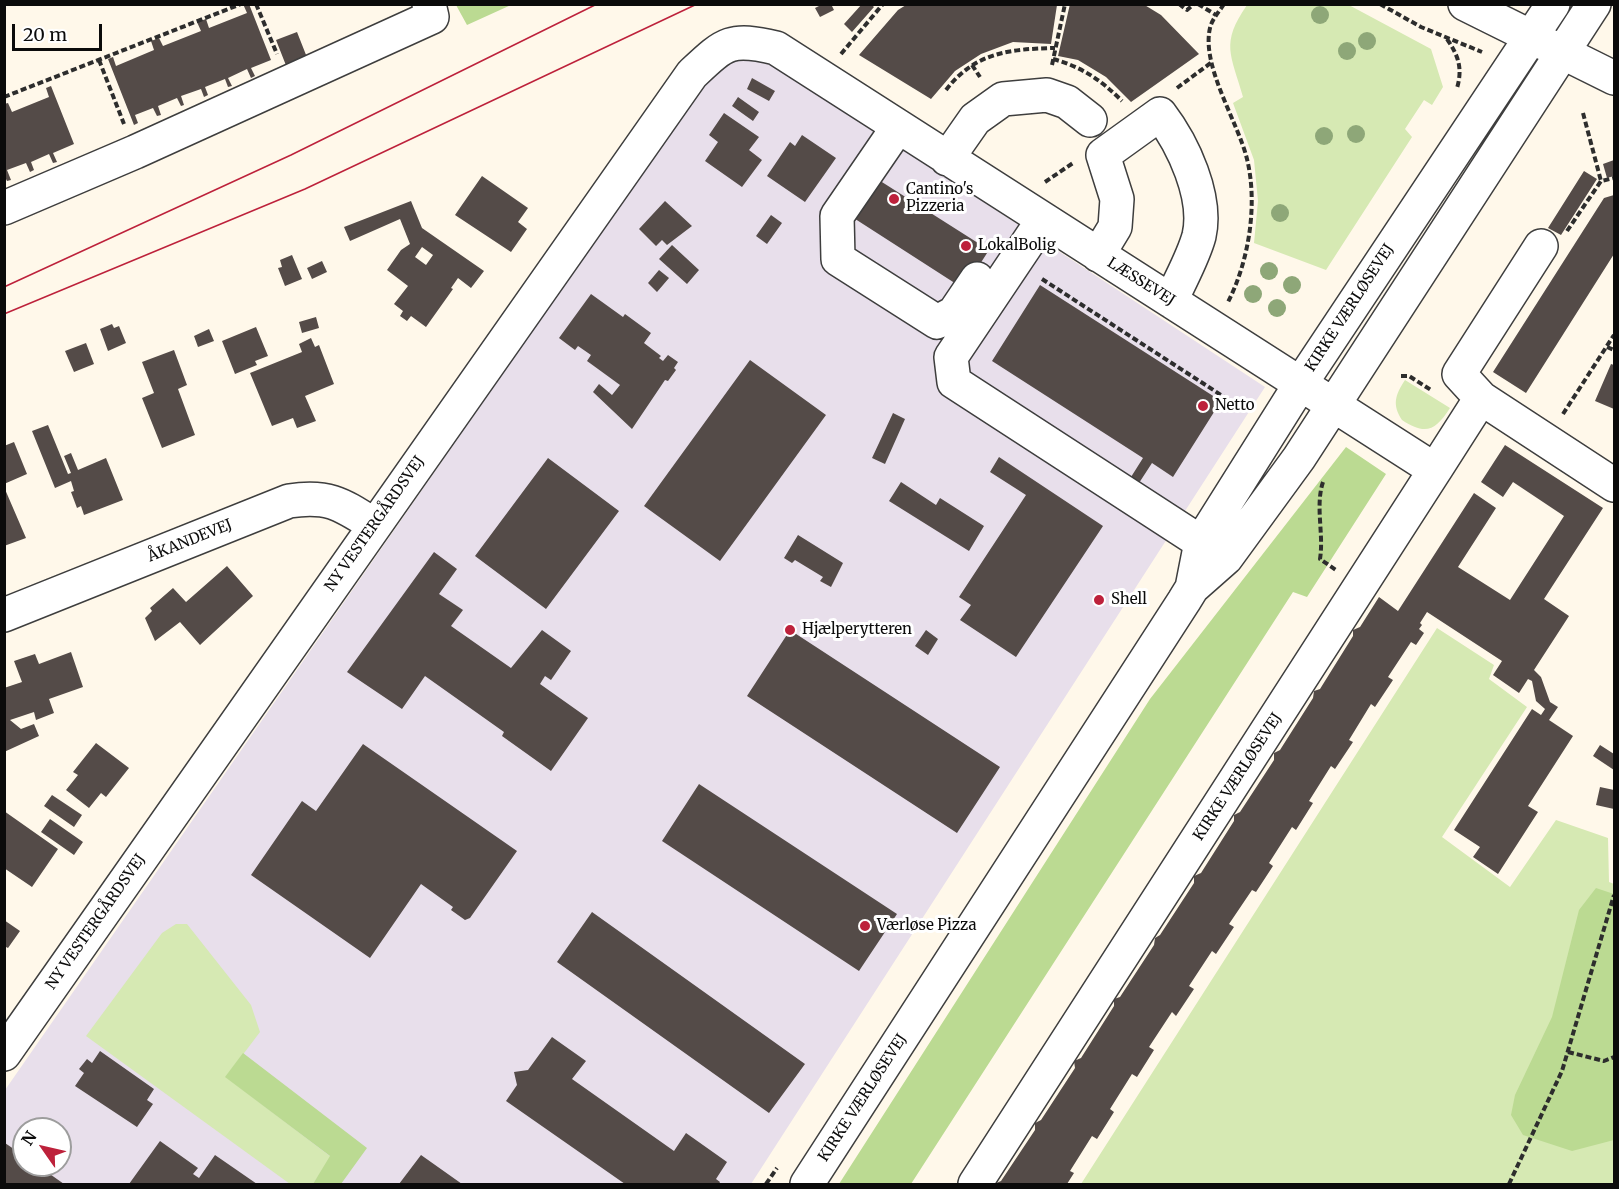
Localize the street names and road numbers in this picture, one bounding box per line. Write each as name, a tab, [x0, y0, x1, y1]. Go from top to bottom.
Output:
street label: KIRKE VÆRLØSEVEJ	[1302, 241, 1398, 375]
street label: LÆSSEVEJ	[1104, 254, 1178, 310]
street label: NY VESTERGÅRDSVEJ	[321, 453, 429, 595]
street label: ÅKANDEVEJ	[145, 516, 235, 566]
street label: KIRKE VÆRLØSEVEJ	[1190, 710, 1286, 844]
street label: NY VESTERGÅRDSVEJ	[42, 851, 150, 993]
street label: KIRKE VÆRLØSEVEJ	[815, 1031, 911, 1165]

